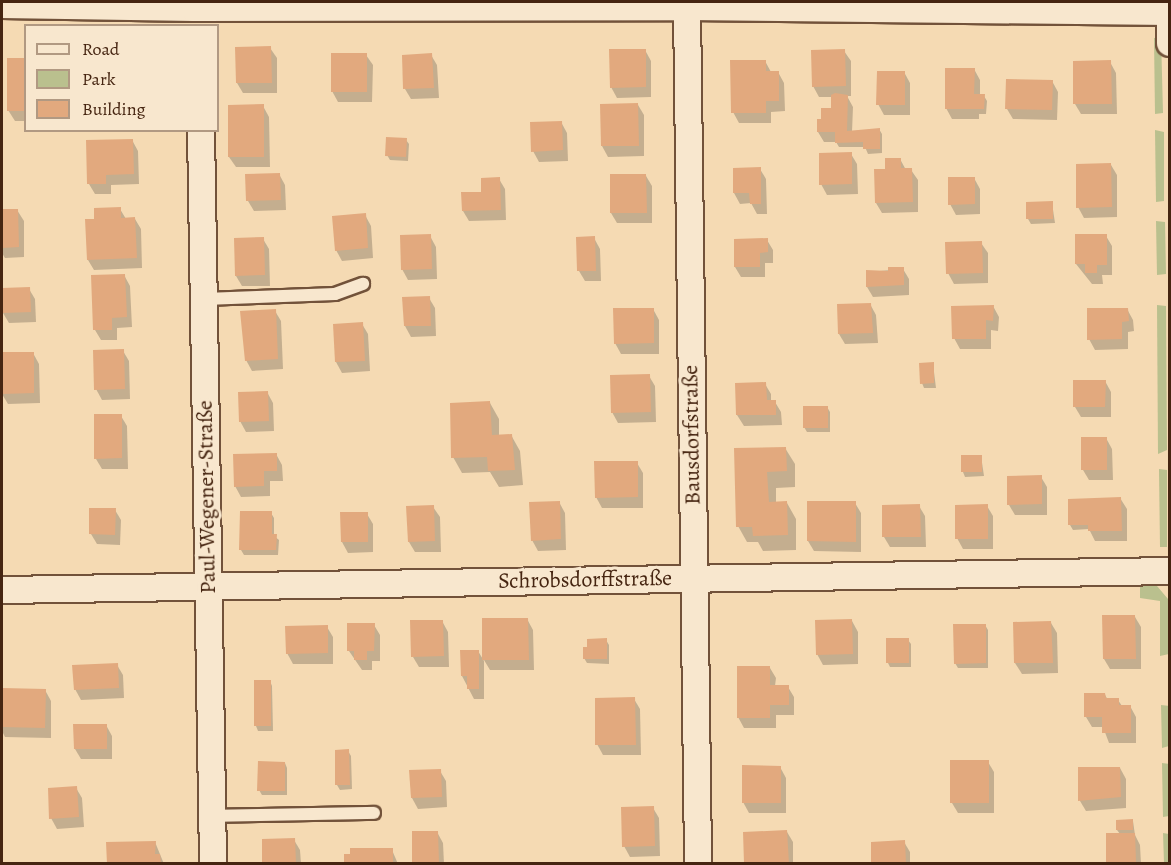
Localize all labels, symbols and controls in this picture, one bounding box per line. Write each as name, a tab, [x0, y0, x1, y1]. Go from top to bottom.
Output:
legend	[24, 24, 219, 132]
text: Road	[82, 37, 119, 61]
text: Park	[82, 67, 116, 91]
text: Building	[82, 97, 146, 121]
street label: Bausdorfstraße	[678, 365, 706, 505]
street label: Paul-Wegener-Straße	[192, 400, 222, 594]
street label: Schrobsdorffstraße	[498, 565, 672, 595]

